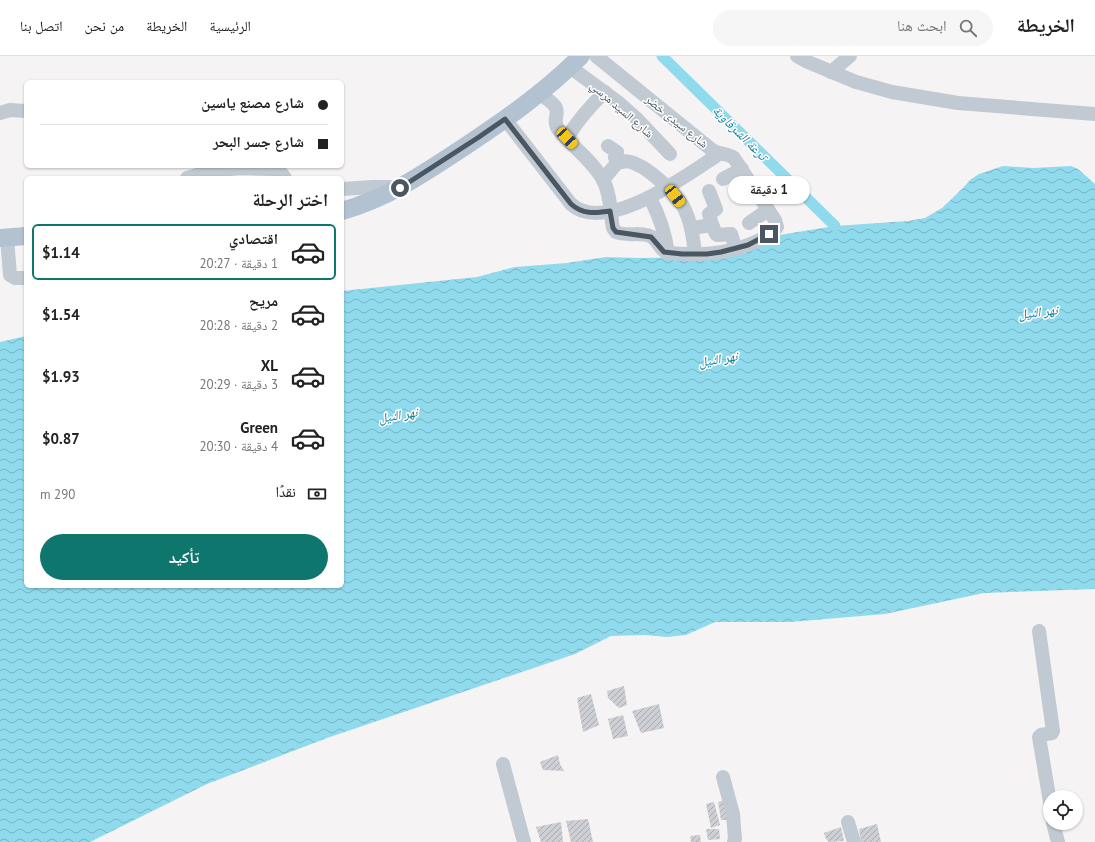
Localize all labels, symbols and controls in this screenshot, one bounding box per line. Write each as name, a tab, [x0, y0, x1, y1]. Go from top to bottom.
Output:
search box	[713, 10, 993, 46]
text: الخريطة	[1017, 13, 1075, 37]
text: ابحث هنا	[897, 16, 947, 35]
text: اتصل بنا	[20, 17, 63, 35]
text: من نحن	[85, 17, 124, 35]
text: الخريطة	[146, 17, 187, 35]
text: الرئيسية	[209, 17, 251, 35]
icon: search	[957, 17, 979, 39]
street label: شارع السيد مرسي	[585, 77, 657, 143]
street label: شارع سيدى خضر	[641, 91, 711, 152]
text: شارع مصنع ياسين	[201, 93, 304, 112]
water label: ترعة الشرقاوية	[709, 102, 773, 166]
car	[554, 125, 580, 151]
text: شارع جسر البحر	[213, 132, 304, 151]
callout: 1 دقيقة	[728, 176, 810, 204]
route start	[391, 179, 409, 197]
text: 1 دقيقة	[750, 181, 788, 198]
car	[663, 183, 687, 209]
text: اختر الرحلة	[252, 188, 328, 211]
route end	[760, 225, 778, 243]
text: اقتصادي	[229, 229, 278, 248]
icon: car	[290, 234, 326, 270]
text: $1.14	[42, 243, 80, 262]
text: 1 دقيقة · 20:27	[199, 255, 278, 272]
text: مريح	[249, 291, 278, 310]
icon: car	[290, 296, 326, 332]
water label: نهر النيل	[1017, 301, 1061, 323]
text: $1.54	[42, 305, 80, 324]
text: 2 دقيقة · 20:28	[199, 317, 278, 334]
water label: نهر النيل	[697, 347, 741, 371]
text: XL	[261, 356, 278, 375]
icon: car	[290, 358, 326, 394]
text: $1.93	[42, 367, 80, 386]
text: 3 دقيقة · 20:29	[199, 376, 278, 393]
water label: نهر النيل	[377, 403, 421, 427]
text: Green	[240, 418, 278, 437]
icon: car	[290, 420, 326, 456]
text: $0.87	[42, 429, 80, 448]
text: 4 دقيقة · 20:30	[199, 438, 278, 455]
text: نقدًا	[275, 482, 296, 501]
icon: cash	[306, 483, 328, 505]
text: 290 m	[40, 486, 75, 503]
button: تأكيد	[40, 534, 328, 580]
map controls	[1043, 790, 1083, 830]
button: locate	[1043, 790, 1083, 830]

